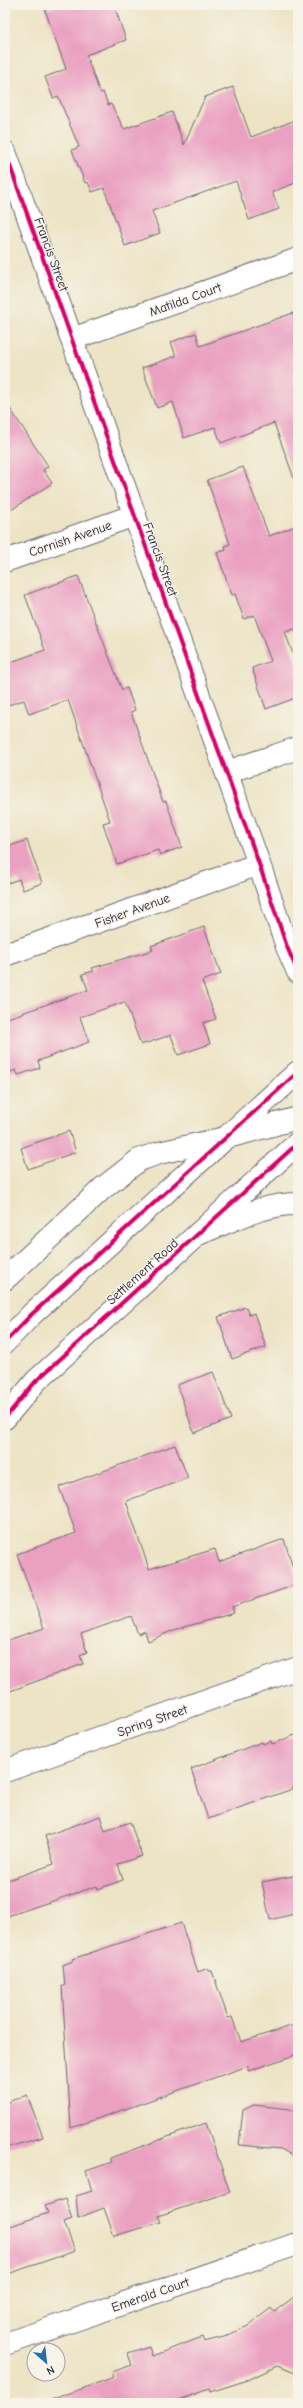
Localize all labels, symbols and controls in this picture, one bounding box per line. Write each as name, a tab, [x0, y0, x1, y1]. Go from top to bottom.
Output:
street label: Francis Street	[31, 215, 72, 295]
street label: Matilda Court	[147, 279, 224, 319]
street label: Cornish Avenue	[27, 517, 114, 560]
street label: Francis Street	[140, 520, 181, 600]
street label: Fisher Avenue	[93, 890, 172, 931]
street label: Settlement Road	[103, 1235, 181, 1307]
street label: Spring Street	[115, 1701, 190, 1739]
street label: Emerald Court	[109, 2274, 192, 2315]
north arrow	[26, 2342, 66, 2382]
text: N	[44, 2363, 57, 2378]

